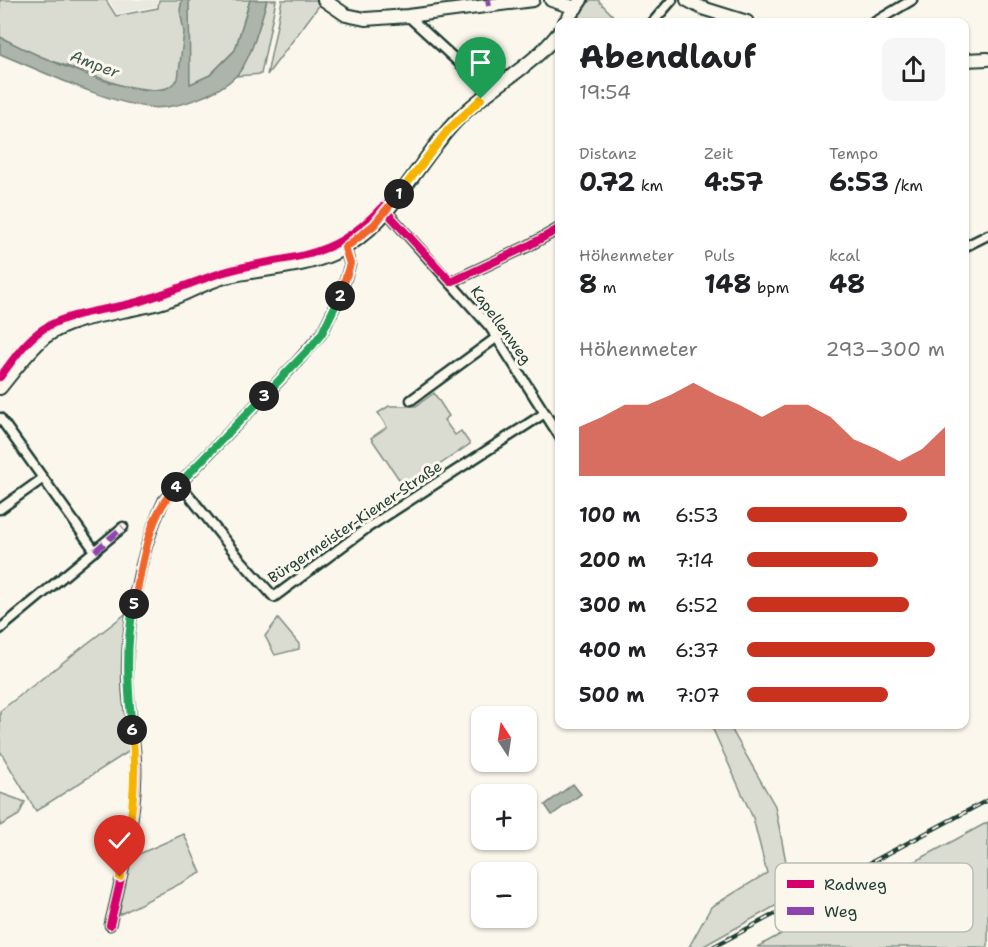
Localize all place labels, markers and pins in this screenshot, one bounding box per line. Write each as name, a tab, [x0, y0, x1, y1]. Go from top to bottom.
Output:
pin	[455, 37, 506, 99]
pin: 1	[384, 179, 414, 209]
pin: 2	[325, 281, 355, 311]
pin: 3	[249, 381, 279, 411]
pin: 4	[161, 472, 191, 502]
pin: 5	[119, 589, 149, 619]
pin: 6	[117, 715, 147, 745]
pin	[94, 815, 145, 877]

